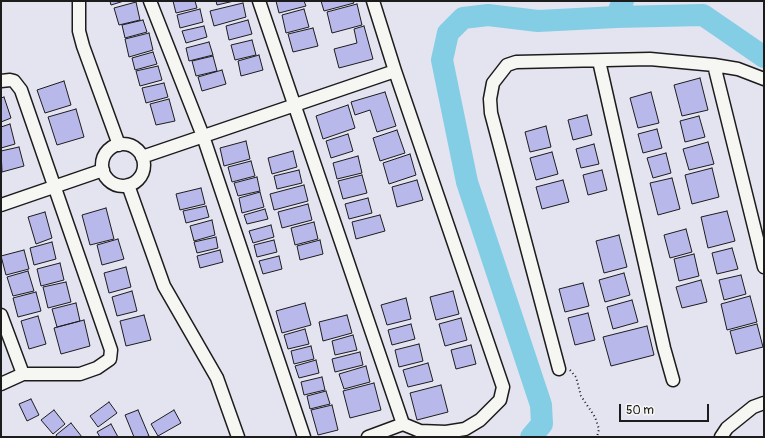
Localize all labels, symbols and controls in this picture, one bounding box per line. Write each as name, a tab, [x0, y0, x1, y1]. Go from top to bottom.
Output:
scale bar	[621, 396, 711, 422]
text: 50 m	[626, 403, 654, 418]

